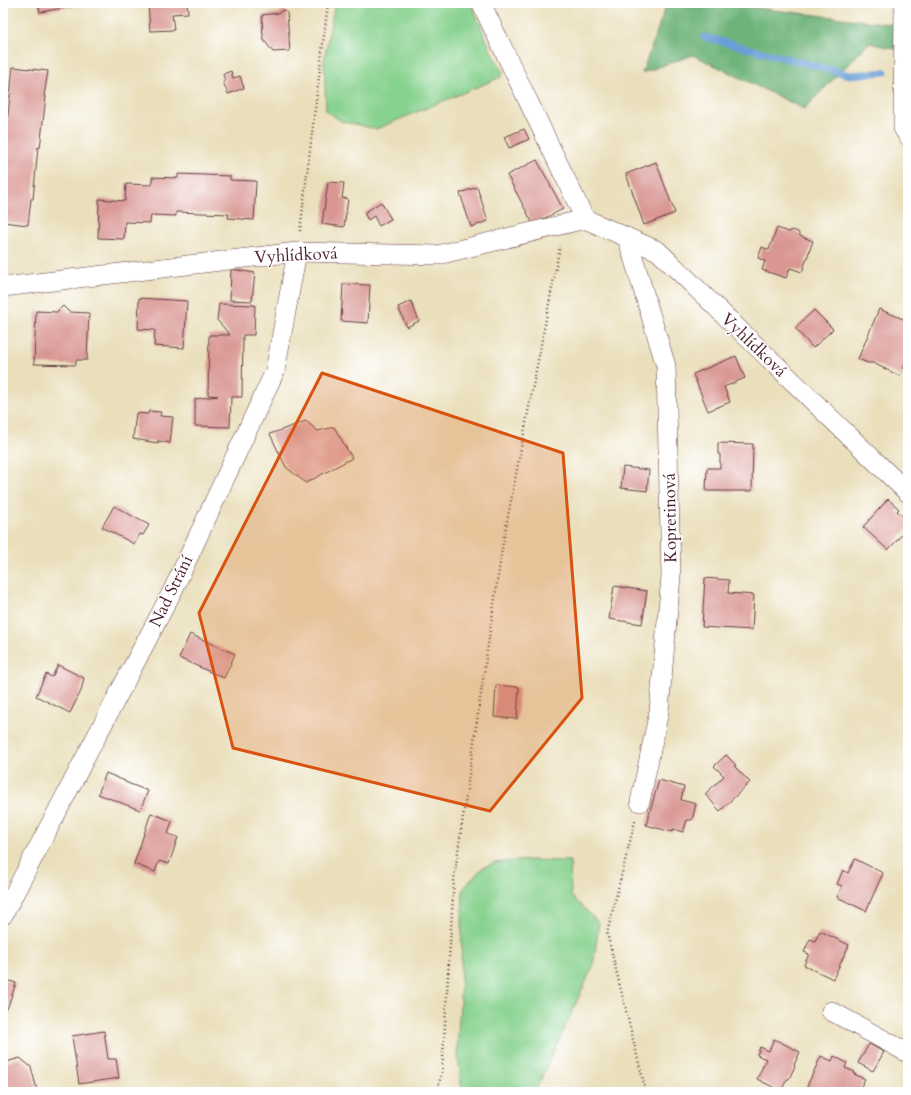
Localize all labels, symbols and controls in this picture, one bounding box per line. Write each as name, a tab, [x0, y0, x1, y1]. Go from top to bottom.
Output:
street label: Vyhlídková	[254, 241, 339, 269]
street label: Vyhlídková	[716, 308, 792, 383]
street label: Kopretinová	[658, 472, 682, 563]
street label: Nad Strání	[144, 551, 198, 631]

